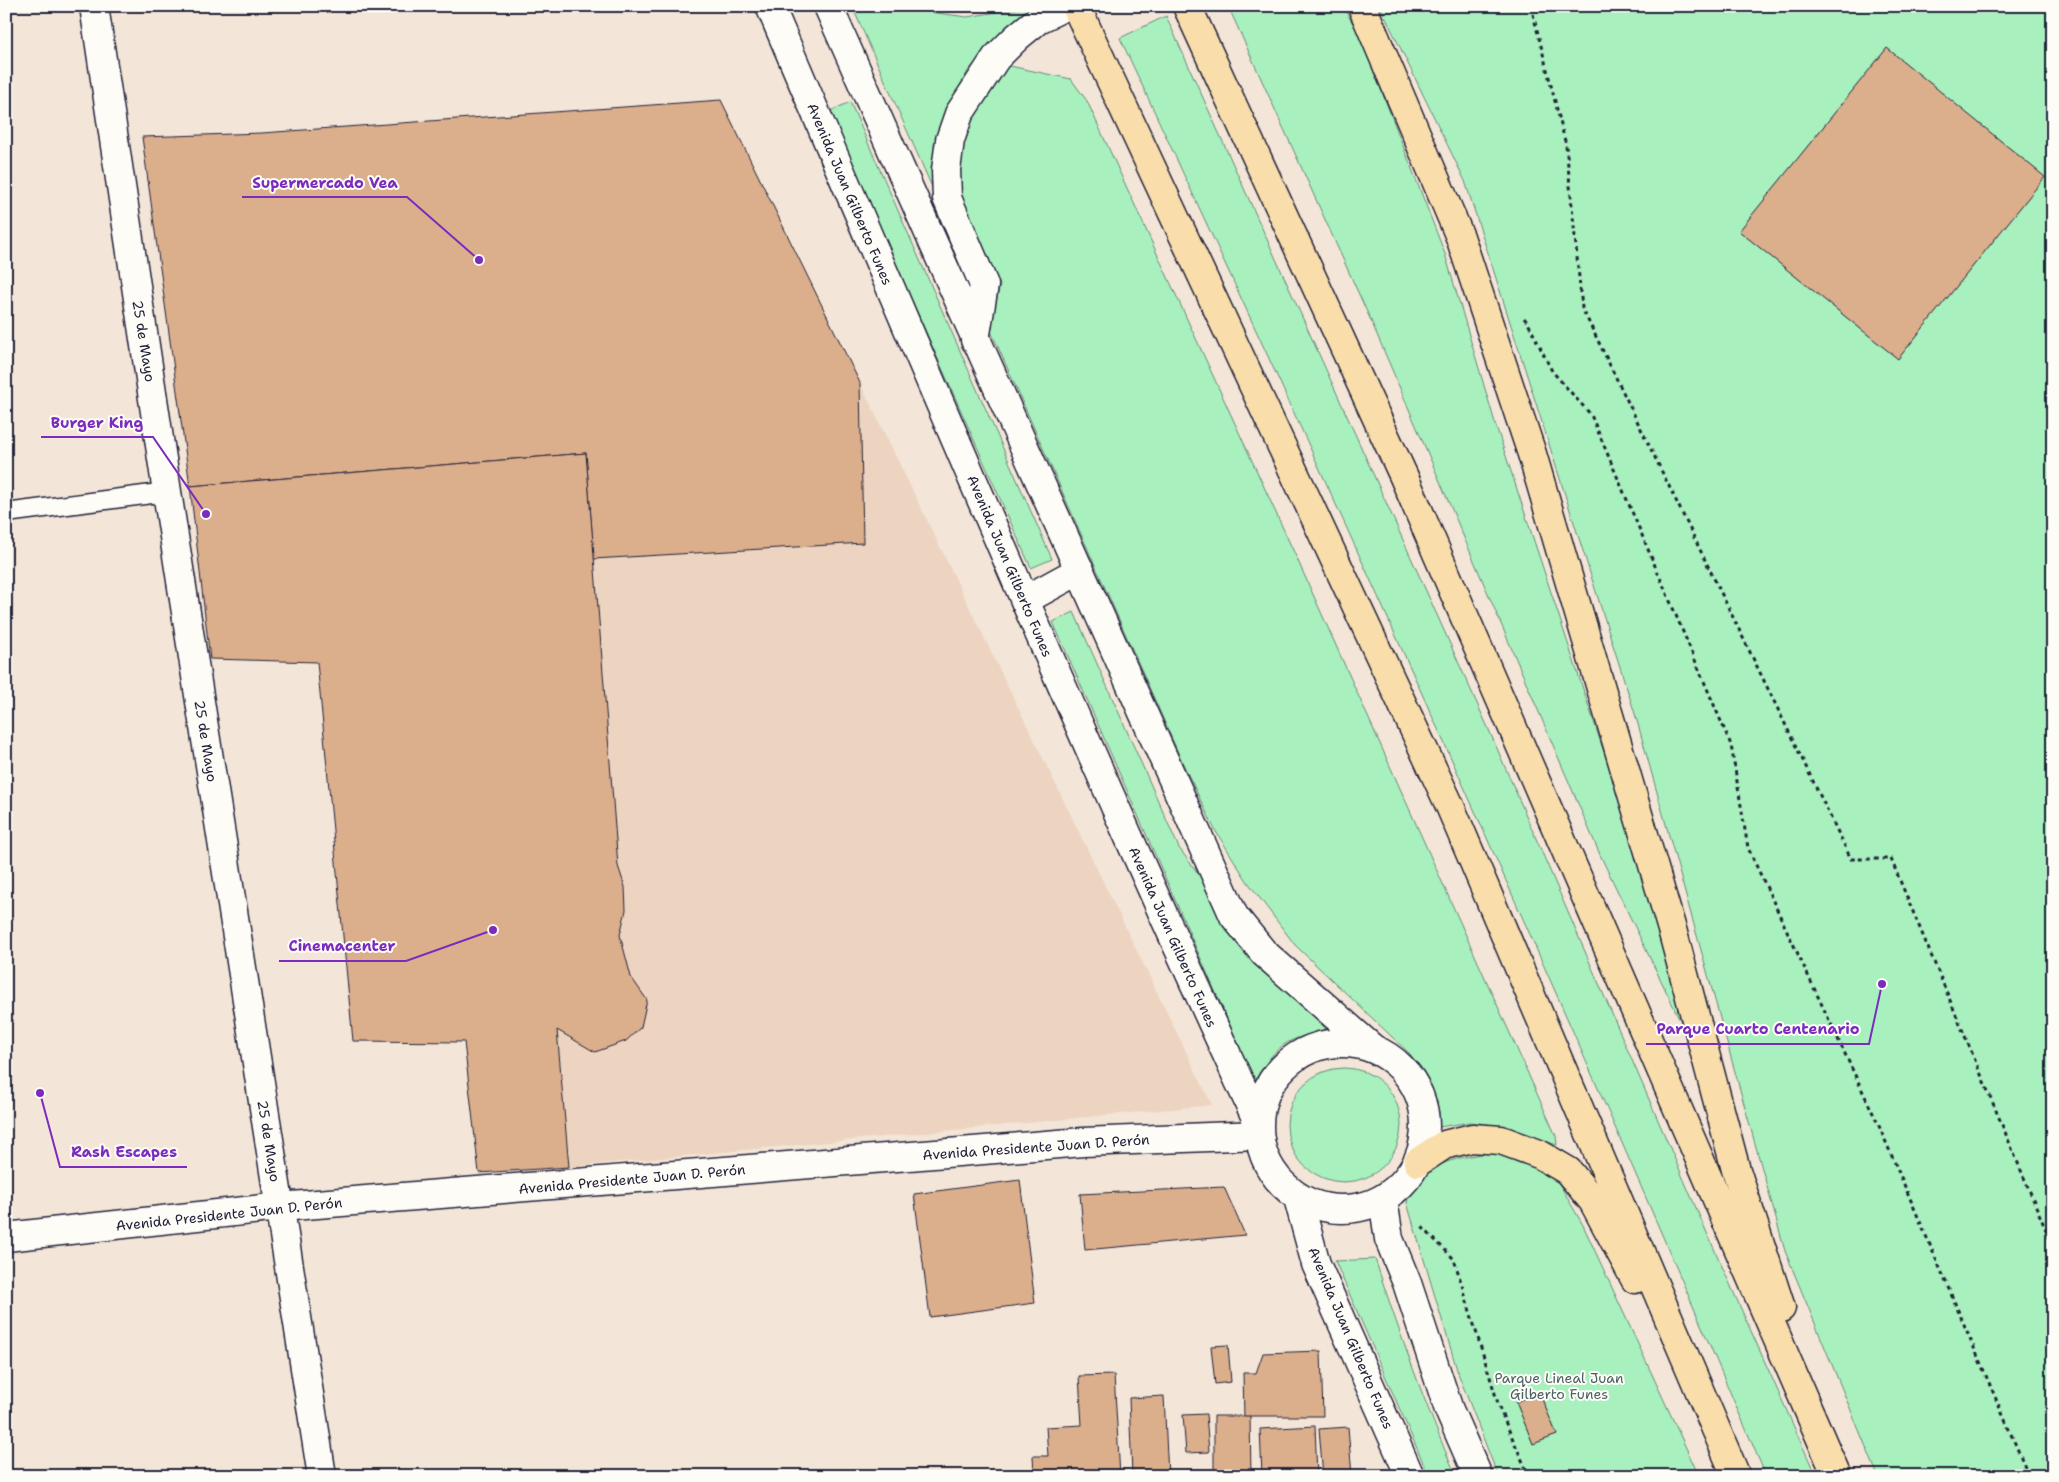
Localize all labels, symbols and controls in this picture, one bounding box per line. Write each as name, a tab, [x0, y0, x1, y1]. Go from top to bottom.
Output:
street label: Avenida Juan Gilberto Funes	[803, 100, 897, 288]
callout: Supermercado Vea	[242, 167, 407, 197]
text: Supermercado Vea	[252, 173, 398, 193]
street label: 25 de Mayo	[129, 299, 159, 383]
callout: Burger King	[41, 407, 153, 437]
text: Burger King	[51, 413, 143, 433]
street label: Avenida Juan Gilberto Funes	[963, 472, 1057, 660]
street label: 25 de Mayo	[191, 699, 221, 783]
street label: Avenida Juan Gilberto Funes	[1125, 844, 1221, 1030]
callout: Cinemacenter	[279, 931, 406, 961]
text: Cinemacenter	[288, 936, 396, 956]
callout: Parque Cuarto Centenario	[1646, 1014, 1869, 1044]
text: Parque Cuarto Centenario	[1656, 1019, 1860, 1039]
street label: 25 de Mayo	[254, 1099, 284, 1183]
street label: Avenida Presidente Juan D. Perón	[922, 1130, 1151, 1164]
callout: Rash Escapes	[60, 1137, 187, 1167]
text: Rash Escapes	[71, 1142, 177, 1162]
street label: Avenida Presidente Juan D. Perón	[518, 1160, 747, 1198]
street label: Avenida Presidente Juan D. Perón	[115, 1193, 344, 1235]
street label: Avenida Juan Gilberto Funes	[1304, 1244, 1398, 1432]
park label: Parque Lineal Juan Gilberto Funes	[1494, 1369, 1624, 1403]

